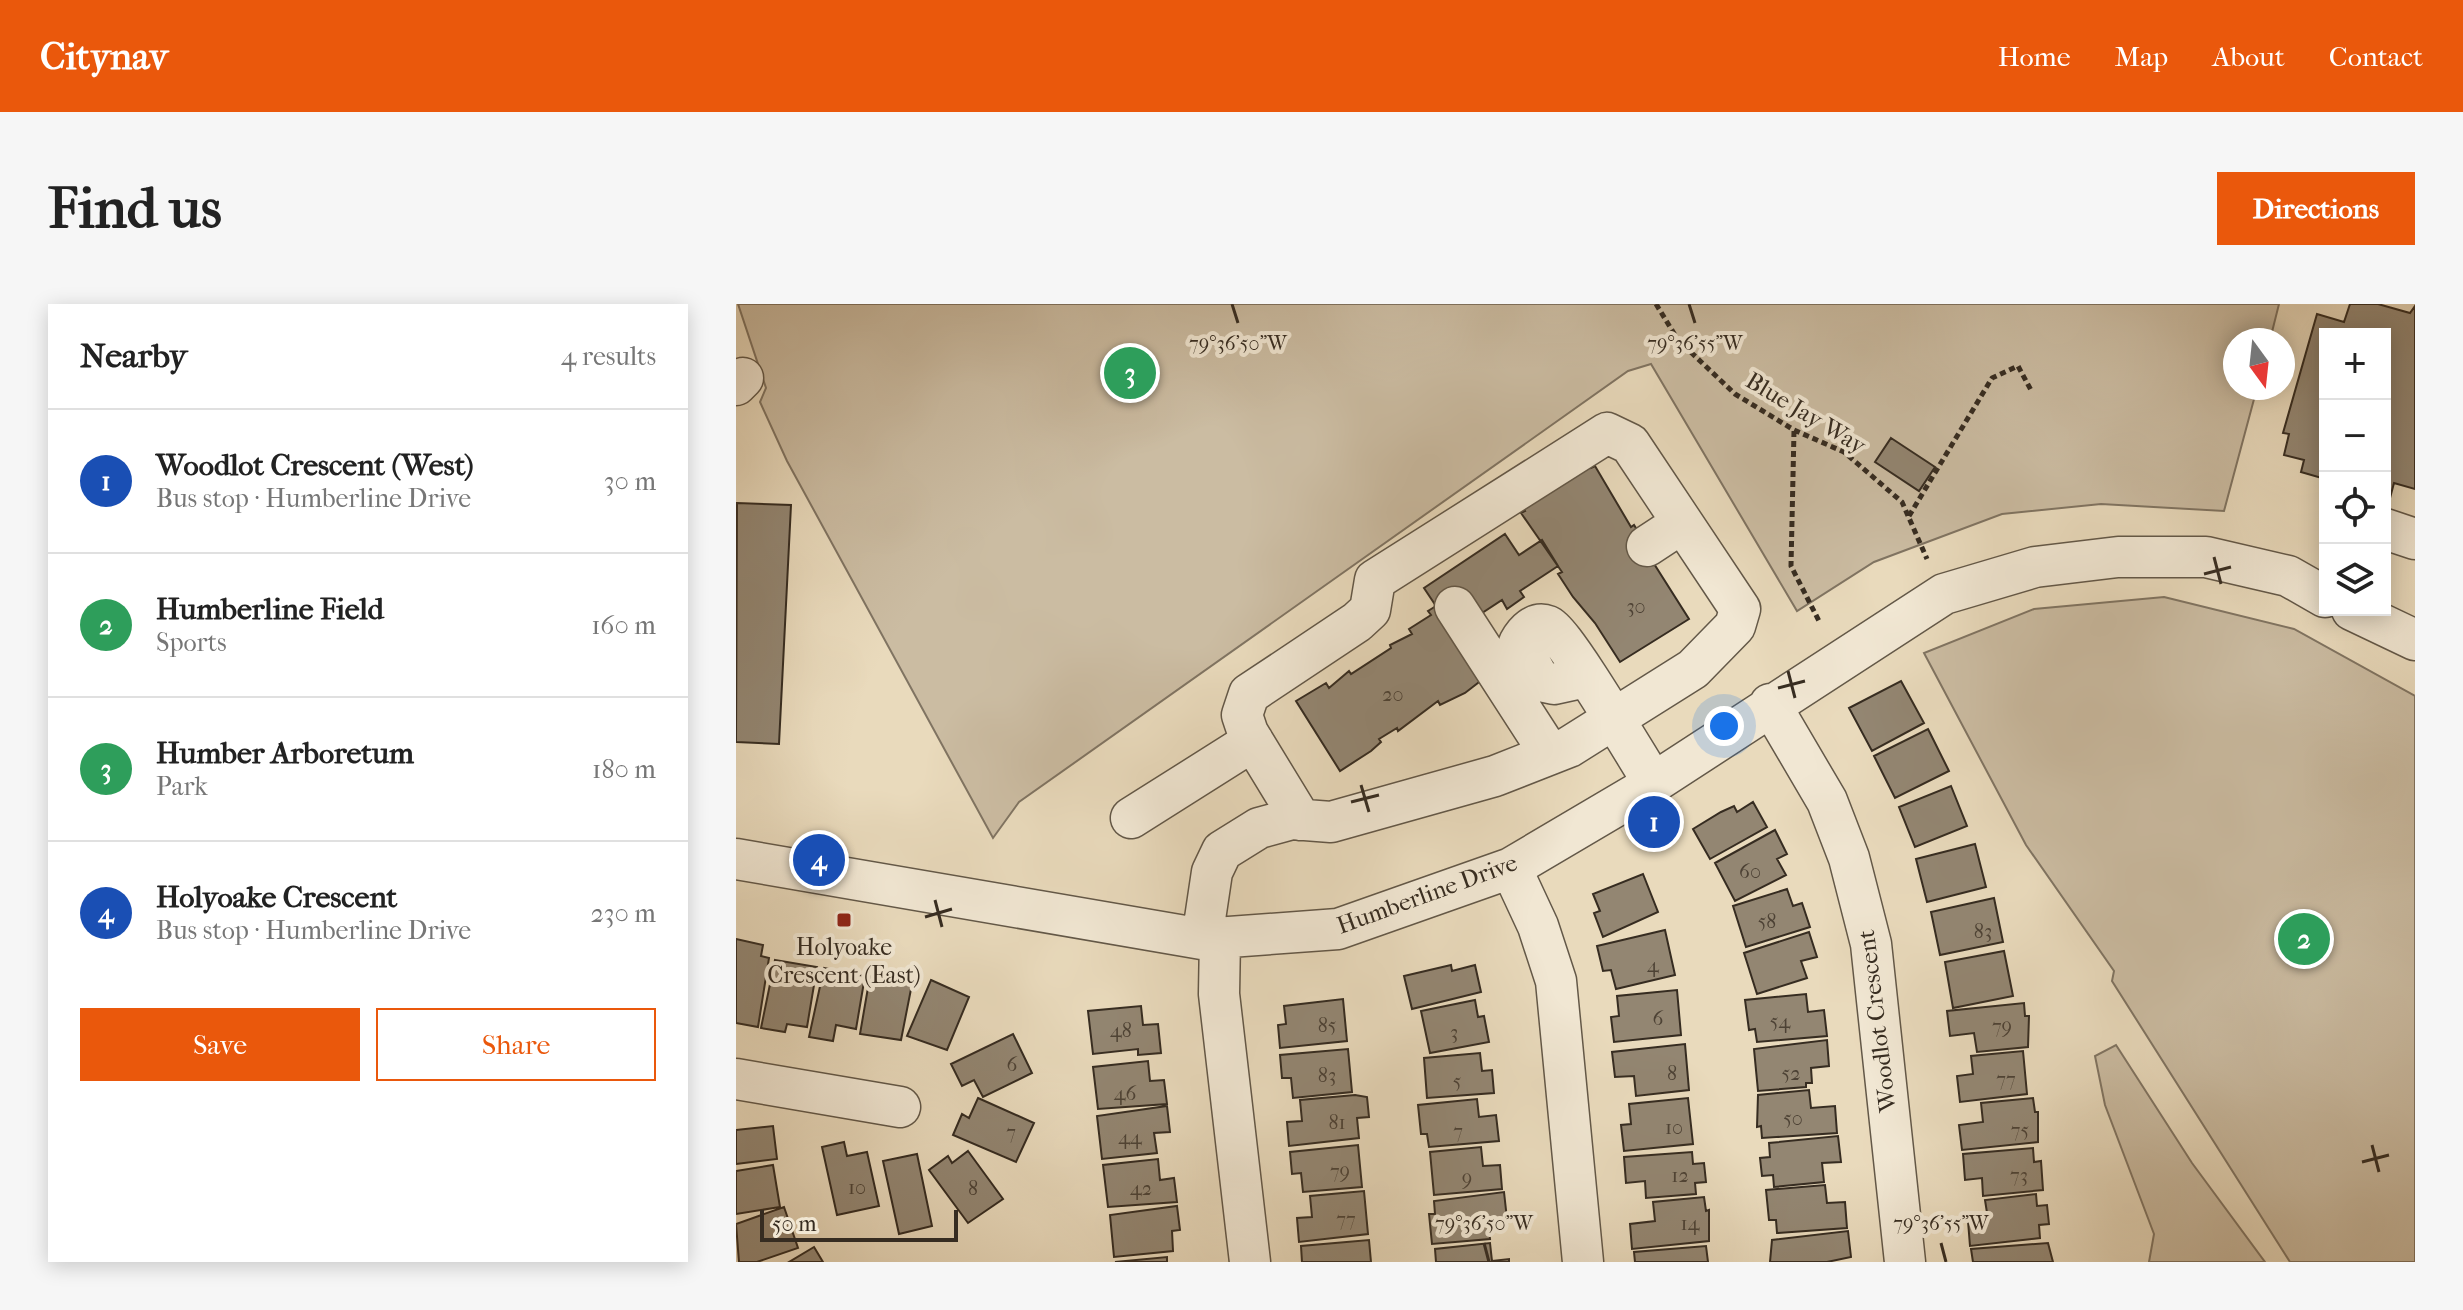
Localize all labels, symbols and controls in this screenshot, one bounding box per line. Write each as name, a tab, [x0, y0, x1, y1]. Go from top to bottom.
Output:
text: Citynav	[40, 34, 168, 79]
text: Home	[1998, 40, 2071, 73]
text: Map	[2115, 40, 2168, 73]
text: About	[2212, 40, 2285, 73]
text: Contact	[2329, 40, 2423, 73]
button: Directions	[2217, 172, 2415, 245]
text: Find us	[48, 176, 222, 241]
north arrow	[2223, 328, 2295, 400]
map controls	[2319, 328, 2391, 616]
button: +	[2319, 328, 2391, 400]
text: 79°36'50"W	[1189, 332, 1288, 355]
text: 79°36'55"W	[1647, 332, 1744, 355]
text: Nearby	[80, 336, 187, 376]
text: 4 results	[561, 341, 656, 372]
pin: 3	[1104, 343, 1156, 403]
street label: Blue Jay Way	[1741, 366, 1872, 460]
button: −	[2319, 400, 2391, 472]
text: Woodlot Crescent (West)	[156, 448, 474, 483]
text: 1	[101, 466, 111, 497]
text: 30 m	[604, 466, 656, 497]
button: locate	[2319, 472, 2391, 544]
text: Bus stop · Humberline Drive	[156, 483, 471, 514]
button: layers	[2319, 544, 2391, 616]
text: Humberline Field	[156, 592, 384, 627]
house number: 30	[1626, 595, 1646, 618]
text: 2	[99, 610, 113, 641]
text: 160 m	[591, 610, 656, 641]
text: Sports	[156, 627, 227, 658]
house number: 20	[1382, 683, 1404, 706]
your location	[1704, 706, 1744, 746]
text: Humber Arboretum	[156, 736, 414, 771]
text: 3	[101, 754, 111, 785]
text: 180 m	[592, 754, 656, 785]
text: Park	[156, 771, 208, 802]
pin: 1	[1628, 792, 1680, 852]
pin: 4	[793, 830, 845, 890]
street label: Humberline Drive	[1333, 848, 1521, 940]
house number: 60	[1739, 860, 1761, 883]
text: Holyoake Crescent	[156, 880, 397, 915]
text: 4	[98, 898, 114, 929]
text: 230 m	[590, 898, 656, 929]
pin: 2	[2278, 909, 2330, 969]
house number: 58	[1758, 910, 1776, 933]
marker: Holyoake Crescent (East)	[835, 911, 853, 929]
text: Bus stop · Humberline Drive	[156, 915, 471, 946]
house number: 83	[1974, 920, 1992, 943]
street label: Woodlot Crescent	[1852, 928, 1902, 1115]
place label: Holyoake Crescent (East)	[767, 933, 921, 989]
house number: 4	[1647, 954, 1660, 977]
house number: 6	[1653, 1007, 1664, 1030]
button: Save	[80, 1008, 360, 1081]
button: Share	[376, 1008, 656, 1081]
house number: 54	[1770, 1010, 1791, 1033]
house number: 85	[1318, 1014, 1336, 1037]
house number: 79	[1992, 1015, 2012, 1038]
house number: 48	[1110, 1019, 1132, 1042]
house number: 3	[1450, 1021, 1458, 1044]
house number: 6	[1007, 1053, 1018, 1076]
house number: 8	[1667, 1062, 1677, 1085]
house number: 52	[1782, 1062, 1800, 1085]
house number: 83	[1318, 1064, 1336, 1087]
house number: 77	[1996, 1068, 2016, 1091]
house number: 5	[1453, 1070, 1461, 1093]
house number: 46	[1114, 1082, 1136, 1105]
house number: 50	[1783, 1107, 1803, 1130]
house number: 81	[1328, 1111, 1346, 1134]
house number: 10	[1665, 1116, 1683, 1139]
house number: 75	[2011, 1119, 2029, 1142]
house number: 7	[1453, 1120, 1463, 1143]
house number: 7	[1006, 1121, 1016, 1144]
house number: 44	[1118, 1126, 1143, 1149]
house number: 79	[1330, 1160, 1350, 1183]
house number: 12	[1671, 1164, 1689, 1187]
house number: 73	[2010, 1164, 2028, 1187]
house number: 9	[1462, 1167, 1472, 1190]
house number: 10	[848, 1176, 866, 1199]
house number: 8	[968, 1177, 978, 1200]
house number: 42	[1130, 1177, 1152, 1200]
scale bar	[760, 1206, 958, 1242]
house number: 77	[1336, 1208, 1356, 1231]
text: 50 m	[772, 1211, 817, 1237]
text: 79°36'50"W	[1435, 1212, 1534, 1235]
house number: 14	[1681, 1212, 1701, 1235]
text: 79°36'55"W	[1893, 1212, 1990, 1235]

